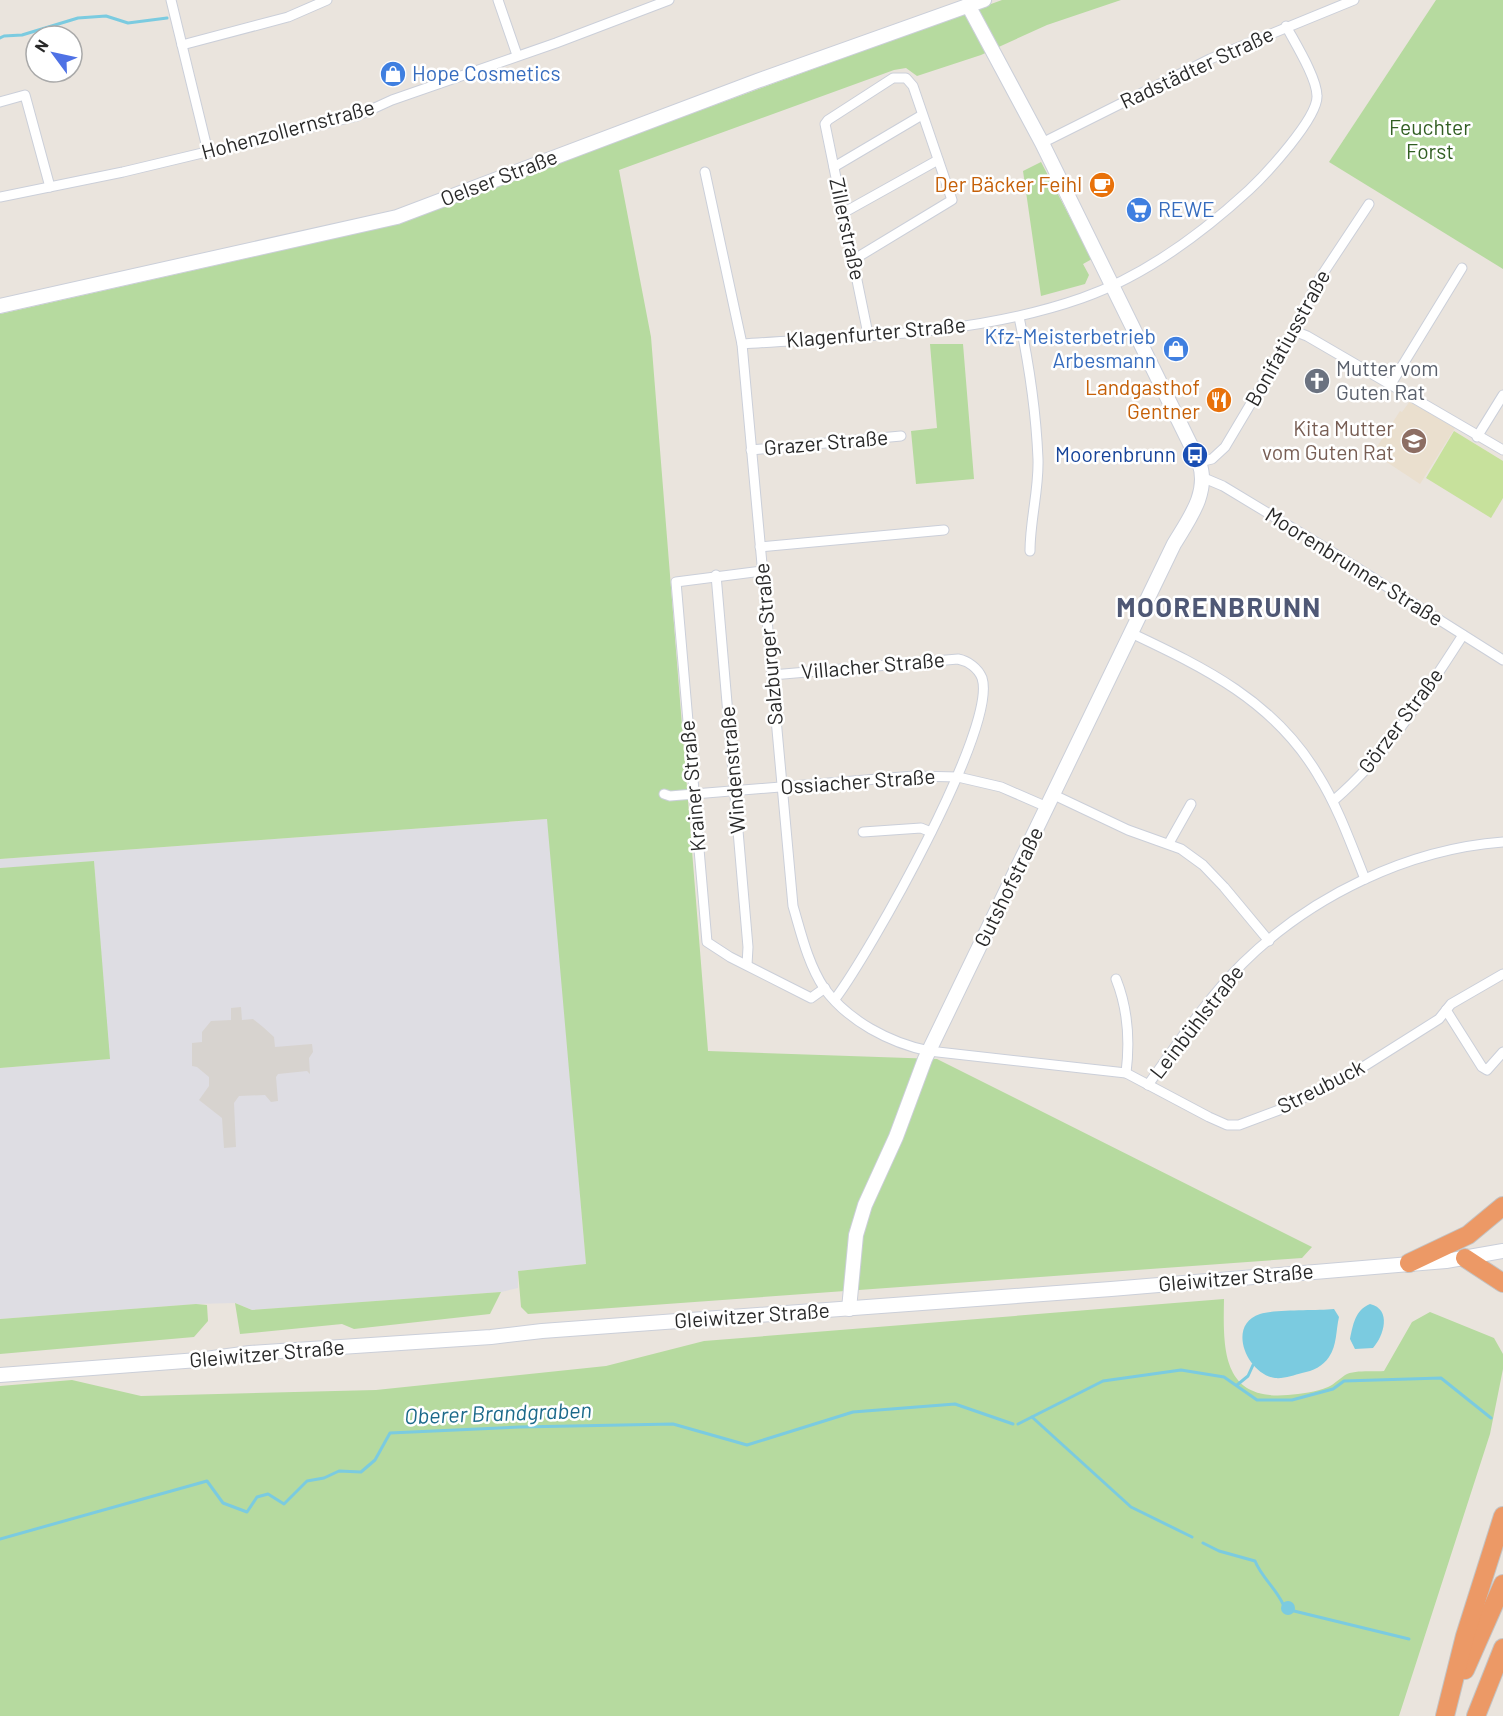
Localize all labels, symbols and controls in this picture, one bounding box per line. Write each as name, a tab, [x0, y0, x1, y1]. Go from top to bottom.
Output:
street label: Radstädter Straße	[1116, 20, 1277, 113]
north arrow	[24, 24, 84, 84]
text: N	[30, 36, 52, 55]
shop icon: Hope Cosmetics	[378, 59, 408, 89]
place label: Hope Cosmetics	[412, 60, 561, 85]
street label: Hohenzollernstraße	[198, 93, 377, 164]
park label: Feuchter Forst	[1389, 114, 1471, 163]
street label: Oelser Straße	[436, 143, 561, 210]
cafe icon: Der Bäcker Feihl	[1087, 170, 1117, 200]
place label: Der Bäcker Feihl	[935, 171, 1082, 196]
street label: Zillerstraße	[825, 175, 872, 282]
supermarket icon: REWE	[1124, 195, 1154, 225]
place label: REWE	[1158, 196, 1215, 221]
street label: Bonifatiusstraße	[1239, 265, 1334, 410]
street label: Klagenfurter Straße	[785, 311, 967, 352]
place label: Kfz-Meisterbetrieb Arbesmann	[985, 323, 1156, 372]
shop icon: Kfz-Meisterbetrieb Arbesmann	[1161, 334, 1191, 364]
place label: Mutter vom Guten Rat	[1336, 355, 1439, 404]
church icon: Mutter vom Guten Rat	[1302, 366, 1332, 396]
place label: Landgasthof Gentner	[1085, 374, 1200, 423]
restaurant icon: Landgasthof Gentner	[1204, 385, 1234, 415]
place label: Kita Mutter vom Guten Rat	[1262, 415, 1394, 464]
street label: Grazer Straße	[763, 424, 889, 459]
school or university icon: Kita Mutter vom Guten Rat	[1399, 426, 1429, 456]
bus stop icon: Moorenbrunn	[1180, 440, 1210, 470]
place label: Moorenbrunn	[1055, 441, 1176, 466]
street label: Moorenbrunner Straße	[1261, 501, 1448, 631]
street label: Salzburger Straße	[748, 562, 787, 726]
district label: MOORENBRUNN	[1116, 590, 1322, 622]
street label: Villacher Straße	[800, 646, 946, 683]
street label: Görzer Straße	[1352, 663, 1447, 778]
street label: Windenstraße	[713, 705, 750, 835]
street label: Krainer Straße	[673, 719, 710, 853]
street label: Ossiacher Straße	[780, 763, 936, 798]
street label: Gutshofstraße	[968, 822, 1047, 950]
street label: Leinbühlstraße	[1144, 959, 1248, 1083]
street label: Streubuck	[1273, 1053, 1368, 1118]
street label: Gleiwitzer Straße	[1157, 1257, 1315, 1296]
street label: Gleiwitzer Straße	[673, 1297, 831, 1332]
street label: Gleiwitzer Straße	[188, 1333, 346, 1372]
water label: Oberer Brandgraben	[404, 1396, 592, 1428]

